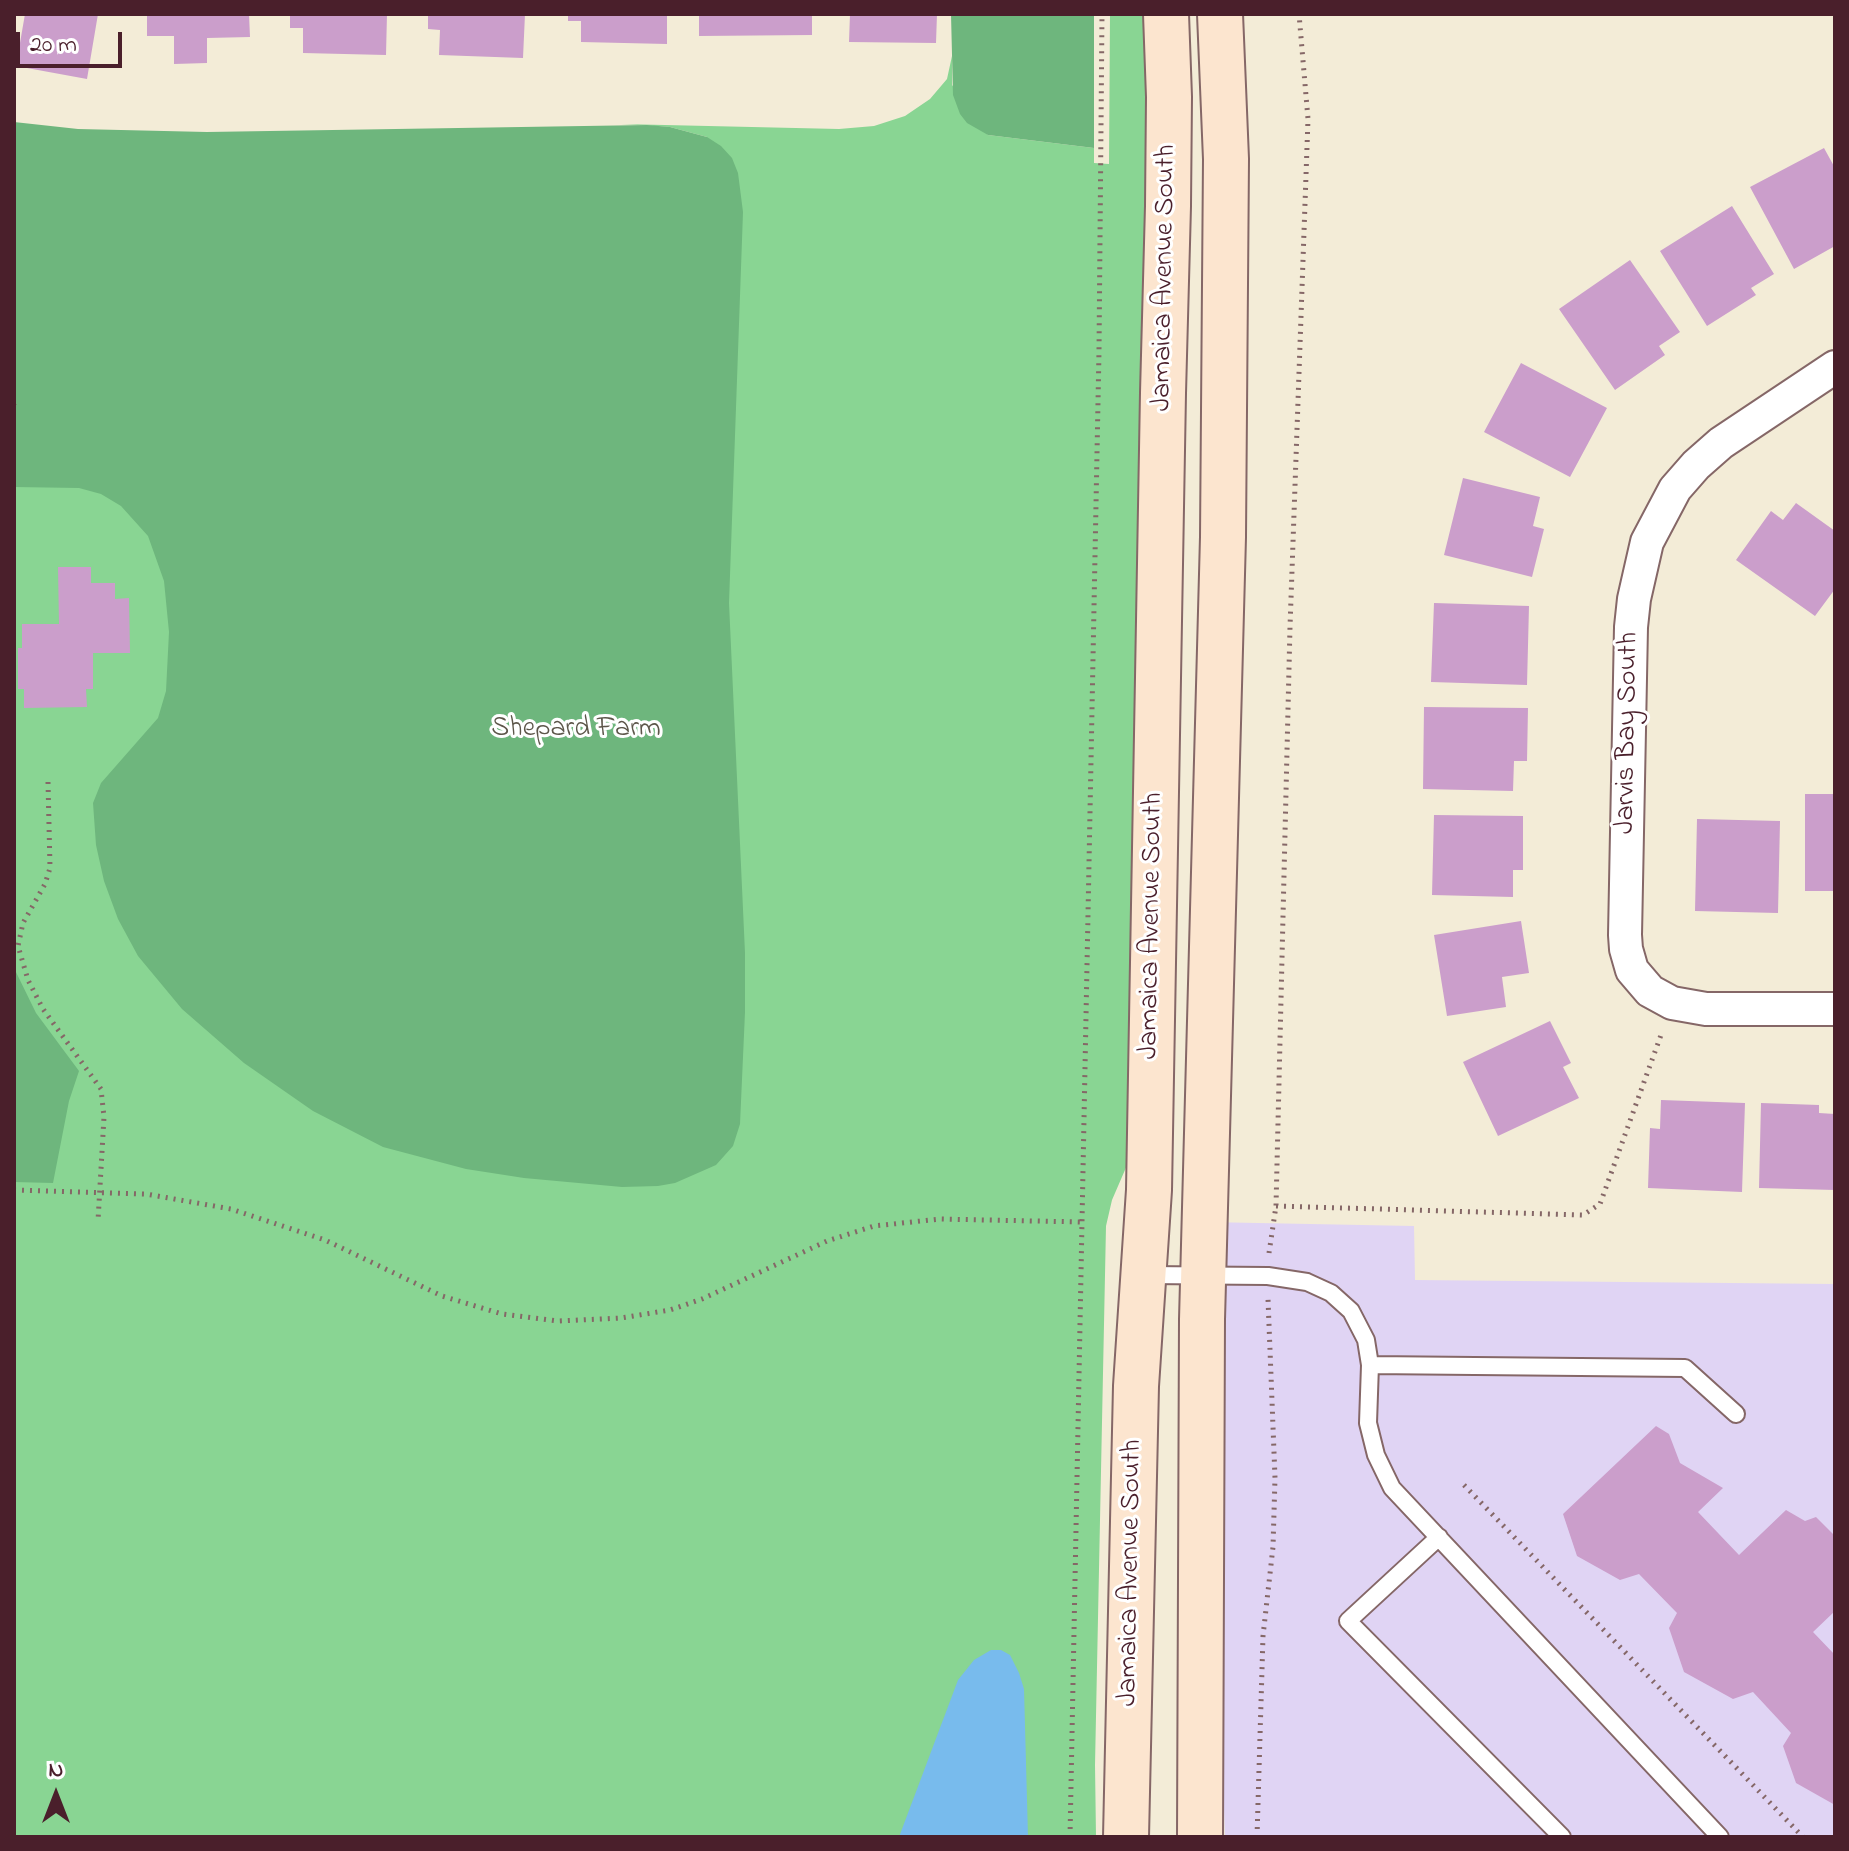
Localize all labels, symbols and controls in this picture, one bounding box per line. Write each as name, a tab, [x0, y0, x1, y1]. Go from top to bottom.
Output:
scale bar	[20, 16, 126, 66]
text: 20 m	[30, 28, 77, 63]
street label: Jamaica Avenue South	[1147, 144, 1185, 412]
street label: Jarvis Bay South	[1610, 632, 1648, 834]
park label: Shepard Farm	[491, 713, 661, 747]
street label: Jamaica Avenue South	[1134, 792, 1172, 1060]
street label: Jamaica Avenue South	[1113, 1439, 1151, 1707]
north arrow	[16, 1755, 96, 1835]
text: N	[49, 1755, 63, 1787]

